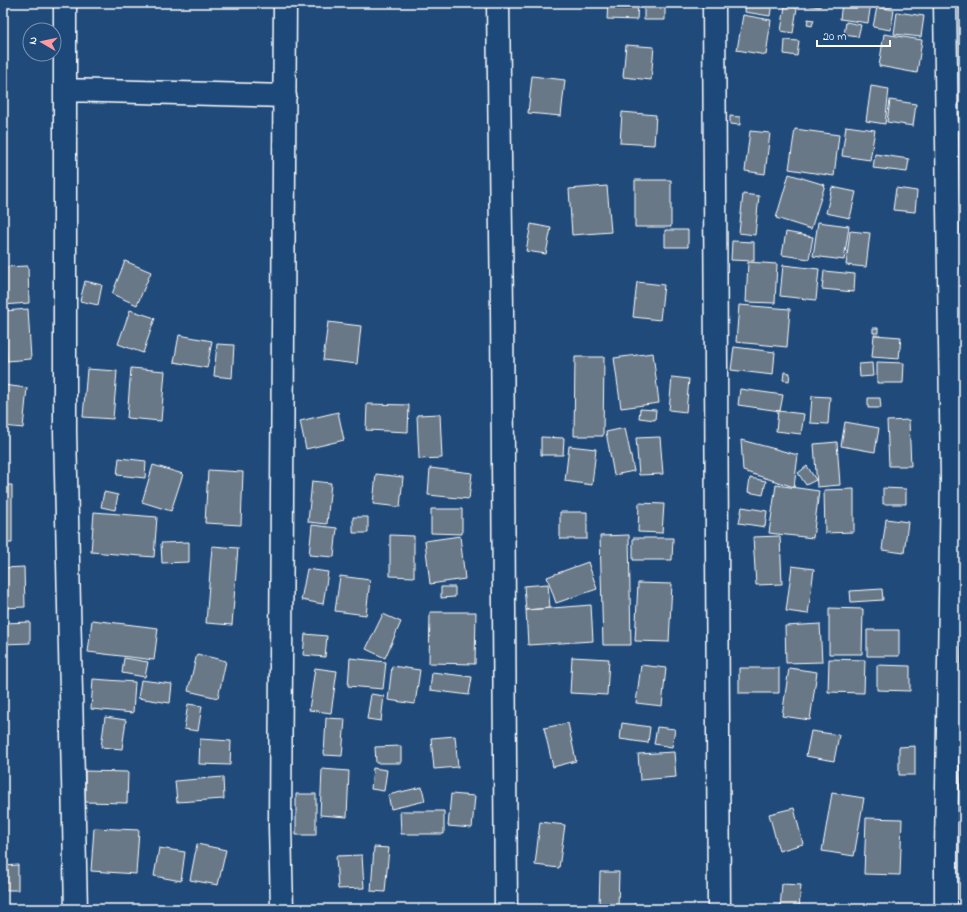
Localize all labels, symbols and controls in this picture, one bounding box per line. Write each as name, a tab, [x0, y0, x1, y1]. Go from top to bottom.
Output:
north arrow	[22, 22, 62, 62]
scale bar	[817, 22, 890, 48]
text: 20 m	[823, 28, 846, 46]
text: N	[25, 36, 42, 46]

